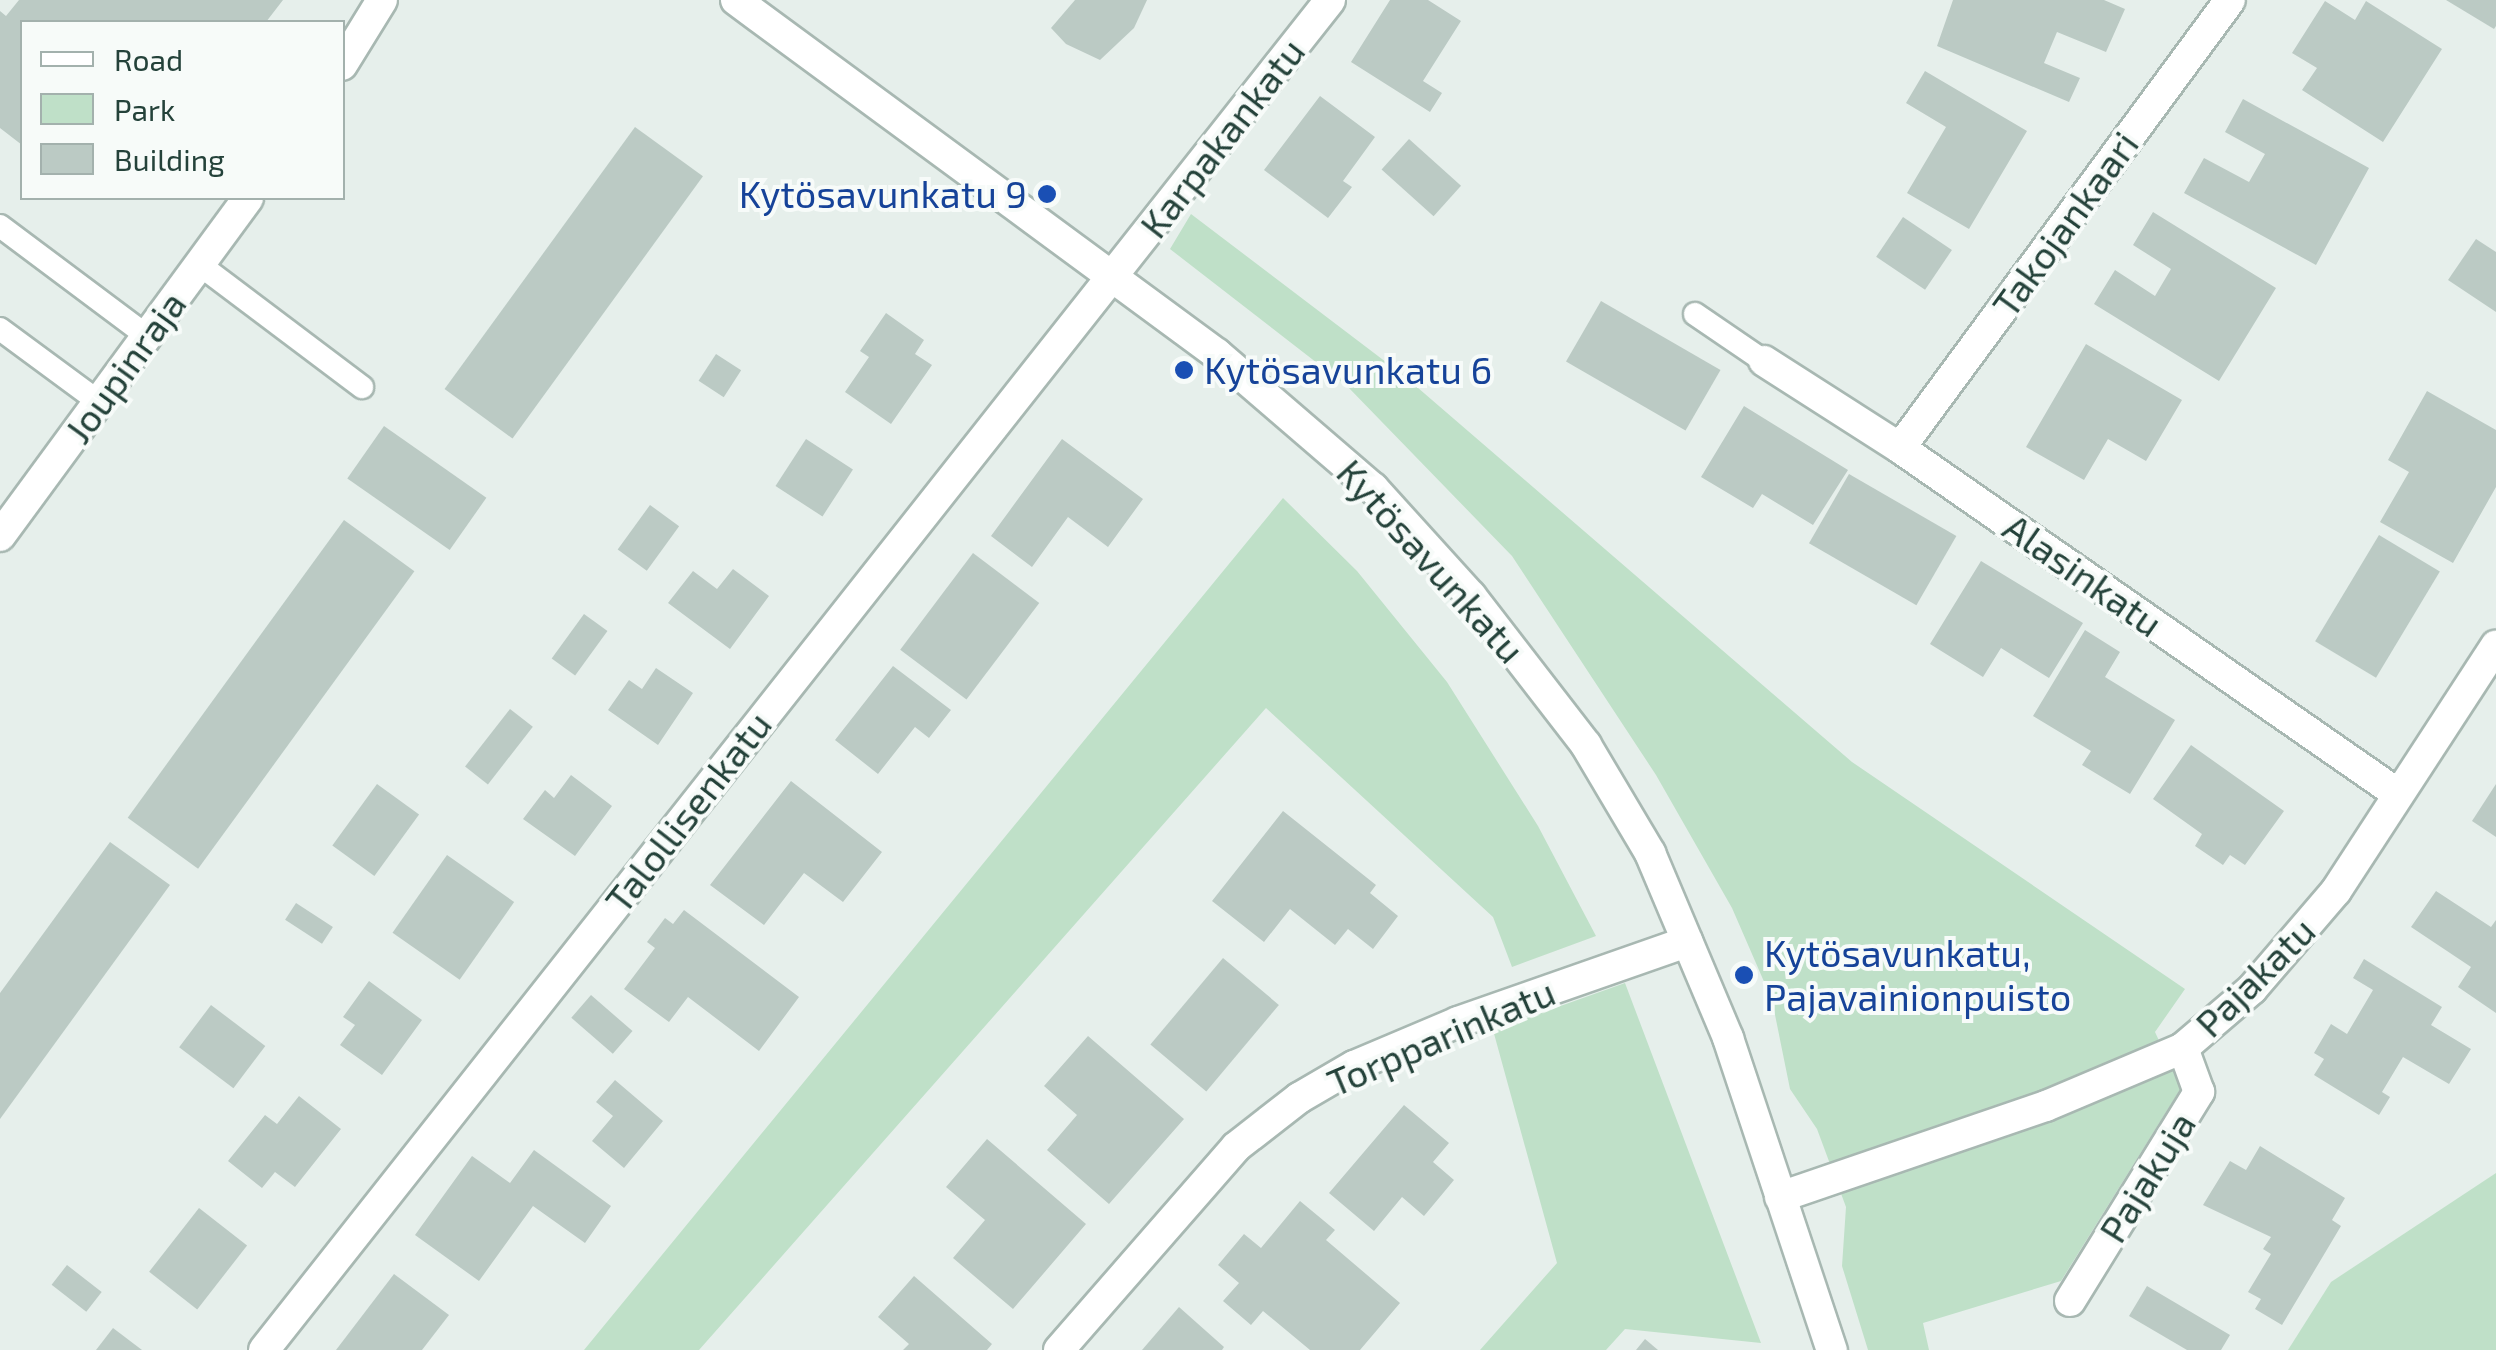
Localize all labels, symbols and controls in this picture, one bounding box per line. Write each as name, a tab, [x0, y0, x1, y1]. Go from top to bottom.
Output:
legend	[20, 20, 345, 200]
street label: Karpakankatu	[1130, 29, 1314, 247]
text: Road	[114, 41, 183, 77]
text: Park	[114, 91, 175, 127]
street label: Takojankaari	[1983, 122, 2147, 326]
text: Building	[114, 141, 225, 177]
place label: Kytösavunkatu 9	[739, 171, 1027, 217]
marker: Kytösavunkatu 9	[1036, 183, 1058, 205]
street label: Joupinraja	[55, 282, 195, 452]
place label: Kytösavunkatu 6	[1204, 347, 1492, 393]
marker: Kytösavunkatu 6	[1173, 359, 1195, 381]
street label: Kytösavunkatu	[1328, 450, 1534, 672]
street label: Alasinkatu	[1995, 504, 2171, 646]
street label: Talollisenkatu	[595, 702, 781, 922]
street label: Pajakatu	[2186, 908, 2324, 1046]
place label: Kytösavunkatu, Pajavainionpuisto	[1764, 930, 2071, 1019]
marker: Kytösavunkatu, Pajavainionpuisto	[1733, 964, 1755, 986]
street label: Torpparinkatu	[1320, 969, 1562, 1105]
street label: Pajakuja	[2089, 1103, 2205, 1251]

